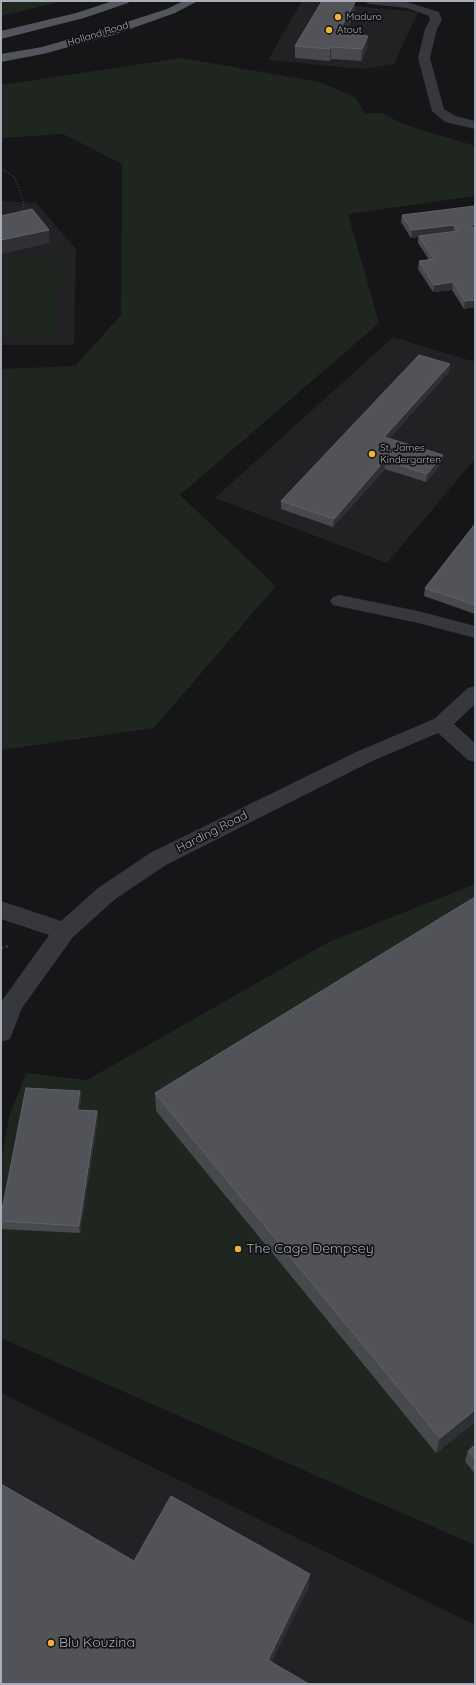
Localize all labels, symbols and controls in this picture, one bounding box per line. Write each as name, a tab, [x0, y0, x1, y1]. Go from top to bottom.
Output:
place label: Maduro	[346, 11, 382, 23]
marker: Maduro	[333, 12, 343, 22]
street label: Holland Road	[66, 19, 130, 49]
place label: Atout	[337, 24, 362, 36]
marker: Atout	[324, 25, 334, 35]
place label: St. James Kindergarten	[380, 442, 441, 466]
marker: St. James Kindergarten	[367, 449, 377, 459]
street label: Harding Road	[174, 808, 250, 856]
place label: The Cage Dempsey	[246, 1241, 374, 1257]
marker: The Cage Dempsey	[233, 1244, 243, 1254]
place label: Blu Kouzina	[59, 1635, 135, 1651]
marker: Blu Kouzina	[46, 1638, 56, 1648]

